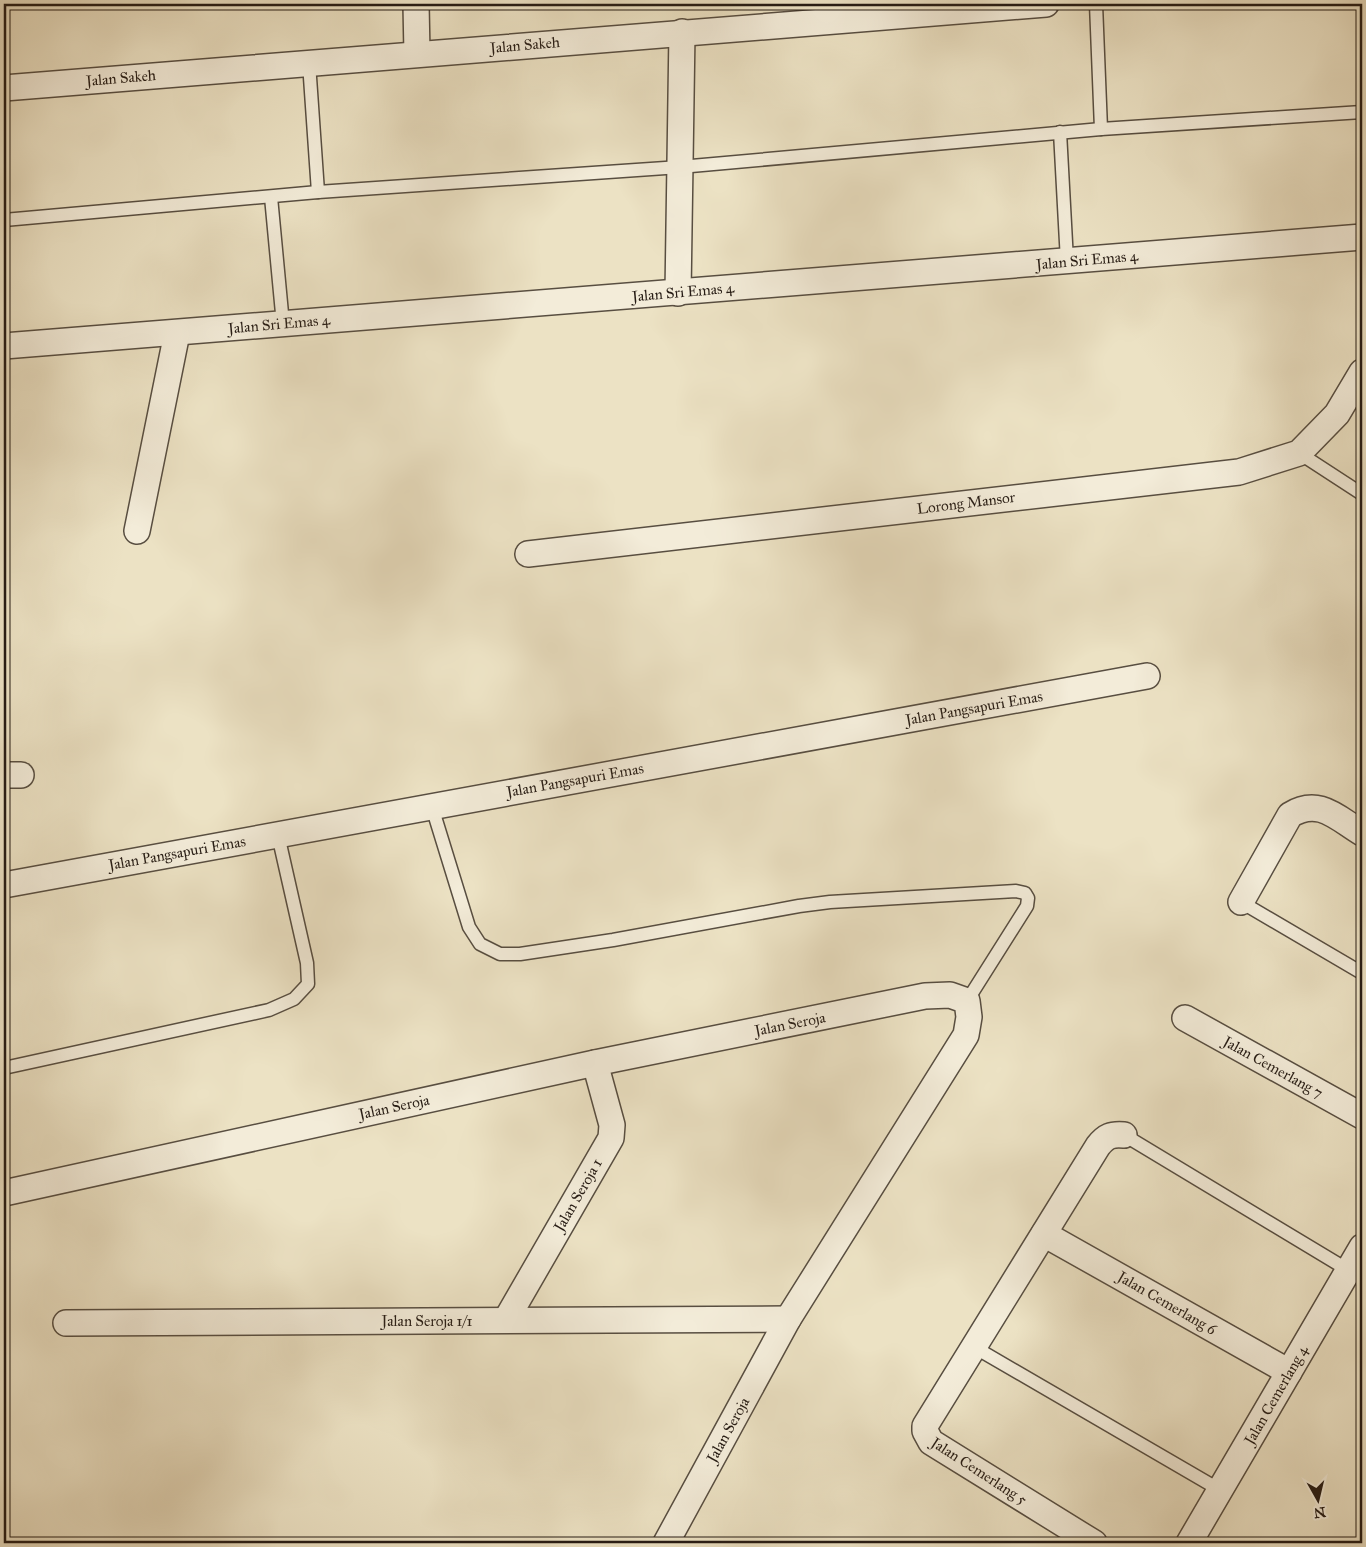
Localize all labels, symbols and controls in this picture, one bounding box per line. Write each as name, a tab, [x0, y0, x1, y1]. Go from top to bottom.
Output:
street label: Jalan Sakeh	[487, 33, 561, 58]
street label: Jalan Sakeh	[83, 66, 157, 91]
street label: Jalan Sri Emas 4	[1033, 247, 1139, 275]
street label: Jalan Sri Emas 4	[629, 279, 735, 307]
street label: Jalan Sri Emas 4	[225, 311, 331, 339]
street label: Lorong Mansor	[916, 488, 1017, 518]
street label: Jalan Pangsapuri Emas	[902, 687, 1044, 730]
street label: Jalan Pangsapuri Emas	[503, 759, 645, 802]
street label: Jalan Pangsapuri Emas	[105, 832, 247, 875]
street label: Jalan Seroja	[751, 1008, 828, 1041]
street label: Jalan Cemerlang 7	[1218, 1031, 1326, 1103]
street label: Jalan Seroja	[355, 1091, 432, 1125]
street label: Jalan Seroja 1	[549, 1155, 607, 1237]
street label: Jalan Cemerlang 6	[1112, 1266, 1221, 1340]
street label: Jalan Seroja 1/1	[380, 1312, 473, 1331]
street label: Jalan Cemerlang 4	[1239, 1342, 1313, 1450]
street label: Jalan Seroja	[702, 1394, 754, 1468]
street label: Jalan Cemerlang 5	[926, 1432, 1030, 1509]
north arrow	[1294, 1474, 1344, 1524]
text: N	[1313, 1503, 1327, 1522]

